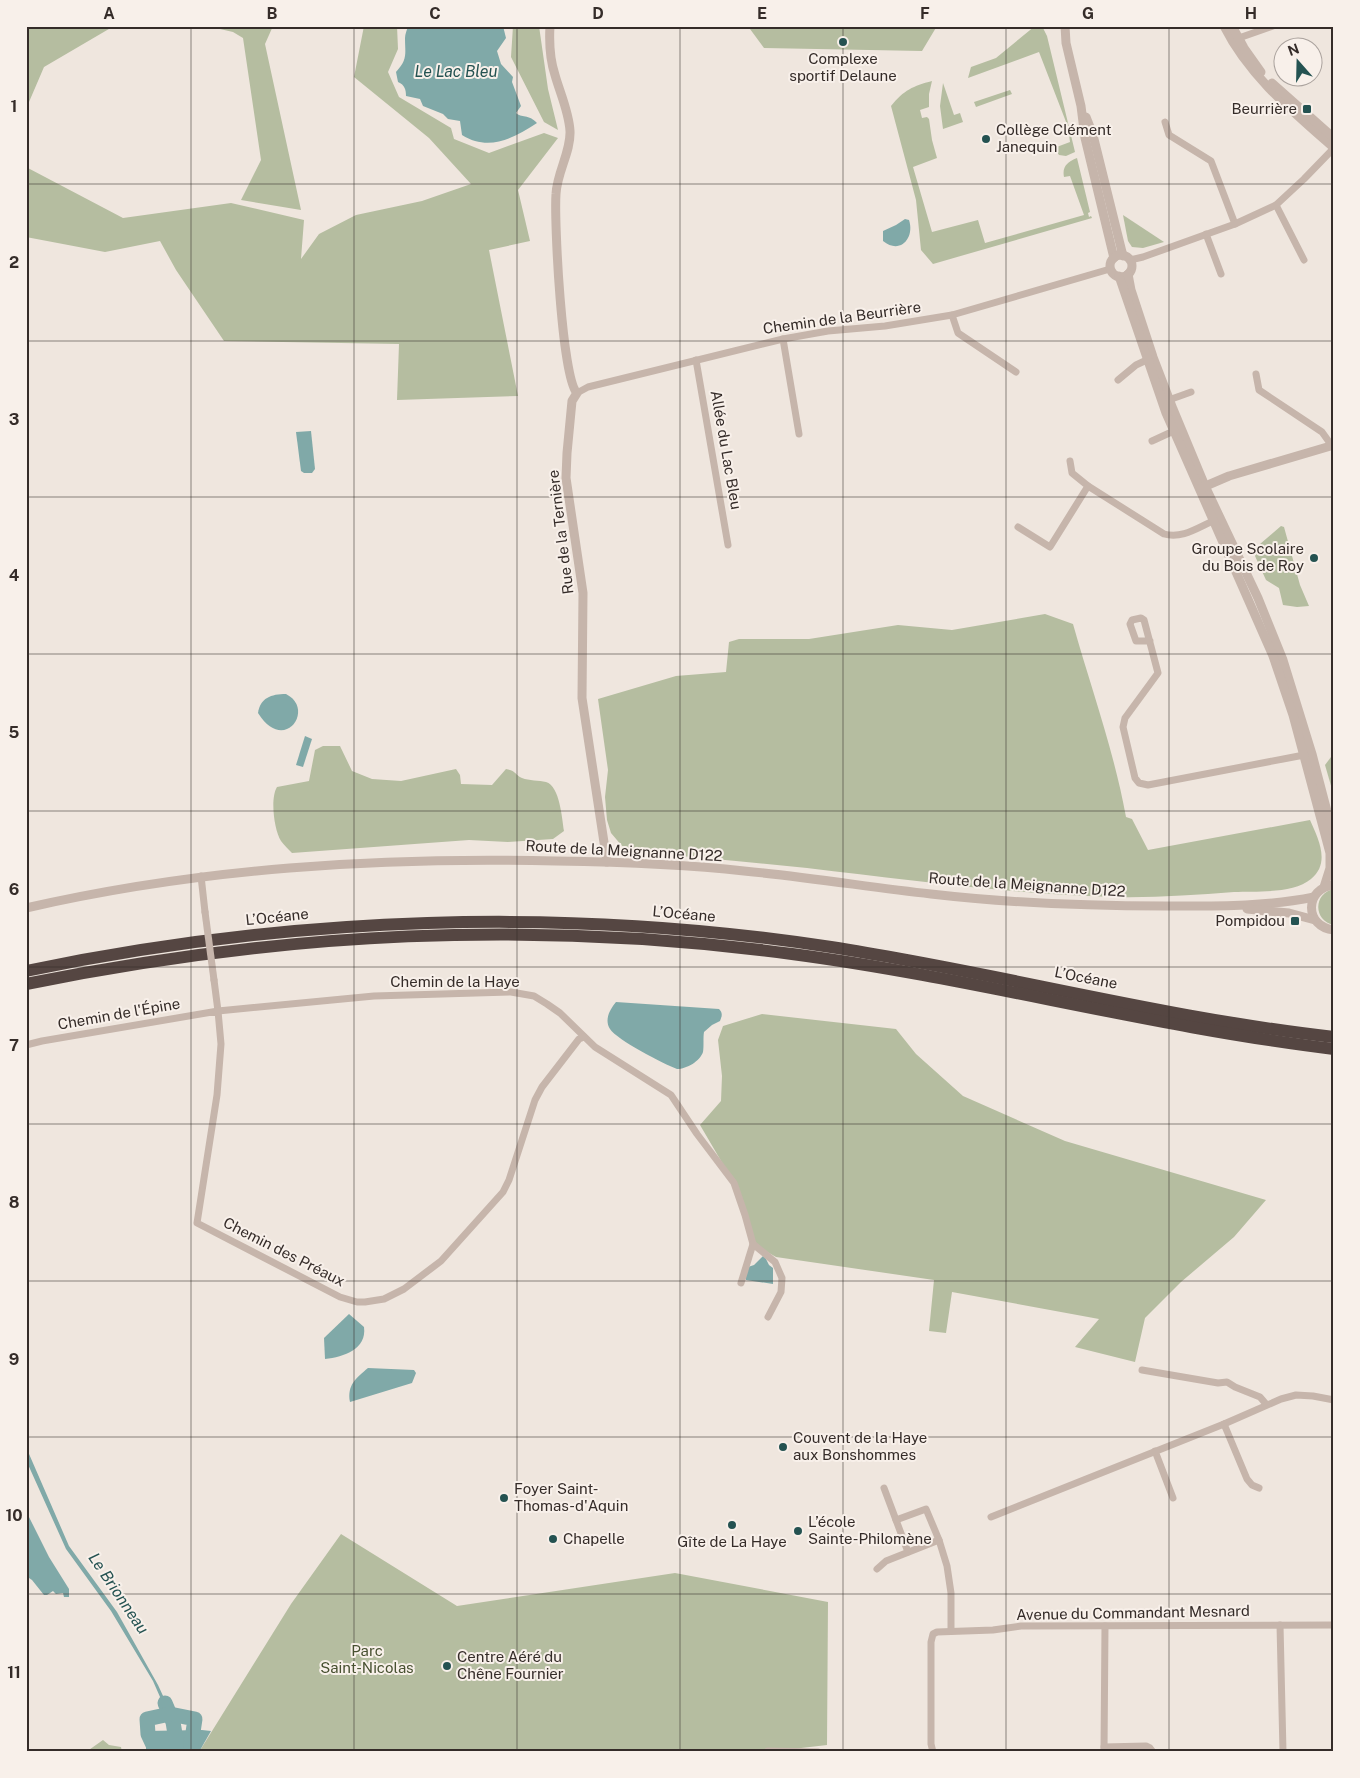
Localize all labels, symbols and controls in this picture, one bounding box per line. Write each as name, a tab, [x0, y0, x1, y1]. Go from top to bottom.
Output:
text: A	[103, 4, 115, 23]
text: B	[267, 4, 278, 23]
text: C	[429, 4, 441, 23]
text: D	[592, 4, 604, 23]
text: E	[757, 4, 767, 23]
text: F	[920, 4, 930, 23]
text: G	[1082, 4, 1094, 23]
text: H	[1245, 4, 1257, 23]
marker: Complexe sportif Delaune	[837, 36, 849, 48]
north arrow	[1272, 38, 1322, 88]
text: N	[1286, 40, 1301, 59]
place label: Complexe sportif Delaune	[789, 50, 897, 84]
water label: Le Lac Bleu	[415, 62, 497, 81]
text: 1	[11, 97, 17, 116]
place label: Beurrière	[1231, 100, 1297, 117]
marker: Beurrière	[1301, 103, 1313, 115]
place label: Collège Clément Janequin	[996, 121, 1112, 155]
marker: Collège Clément Janequin	[980, 133, 992, 145]
text: 2	[9, 253, 19, 272]
street label: Chemin de la Beurrière	[762, 298, 922, 337]
street label: Allée du Lac Bleu	[708, 389, 745, 511]
text: 3	[9, 410, 19, 429]
street label: Rue de la Ternière	[544, 469, 577, 595]
place label: Groupe Scolaire du Bois de Roy	[1192, 540, 1304, 574]
marker: Groupe Scolaire du Bois de Roy	[1308, 552, 1320, 564]
text: 4	[9, 566, 20, 585]
text: 5	[9, 723, 20, 742]
street label: Route de la Meignanne D122	[525, 837, 723, 864]
street label: Route de la Meignanne D122	[928, 869, 1126, 900]
text: 6	[9, 880, 19, 899]
street label: L’Océane	[652, 902, 716, 925]
street label: L’Océane	[244, 905, 309, 928]
place label: Pompidou	[1215, 912, 1285, 929]
marker: Pompidou	[1289, 915, 1301, 927]
street label: L’Océane	[1053, 963, 1119, 992]
street label: Chemin de la Haye	[390, 973, 520, 990]
street label: Chemin de l'Épine	[56, 994, 181, 1033]
text: 7	[9, 1036, 19, 1055]
text: 8	[9, 1193, 20, 1212]
street label: Chemin des Préaux	[221, 1214, 348, 1290]
text: 9	[9, 1350, 19, 1369]
place label: Couvent de la Haye aux Bonshommes	[793, 1429, 927, 1463]
marker: Couvent de la Haye aux Bonshommes	[777, 1441, 789, 1453]
place label: Foyer Saint- Thomas-d'Aquin	[514, 1480, 628, 1514]
marker: Foyer Saint- Thomas-d'Aquin	[498, 1492, 510, 1504]
text: 10	[5, 1506, 23, 1525]
place label: L’école Sainte-Philomène	[808, 1513, 932, 1547]
marker: Gîte de La Haye	[726, 1519, 738, 1531]
marker: L’école Sainte-Philomène	[792, 1525, 804, 1537]
place label: Chapelle	[563, 1530, 625, 1547]
marker: Chapelle	[547, 1533, 559, 1545]
place label: Gîte de La Haye	[677, 1533, 787, 1550]
water label: Le Brionneau	[84, 1549, 153, 1638]
street label: Avenue du Commandant Mesnard	[1016, 1602, 1250, 1623]
park label: Parc Saint-Nicolas	[320, 1642, 414, 1676]
place label: Centre Aéré du Chêne Fournier	[457, 1648, 564, 1682]
marker: Centre Aéré du Chêne Fournier	[441, 1660, 453, 1672]
text: 11	[7, 1663, 21, 1682]

